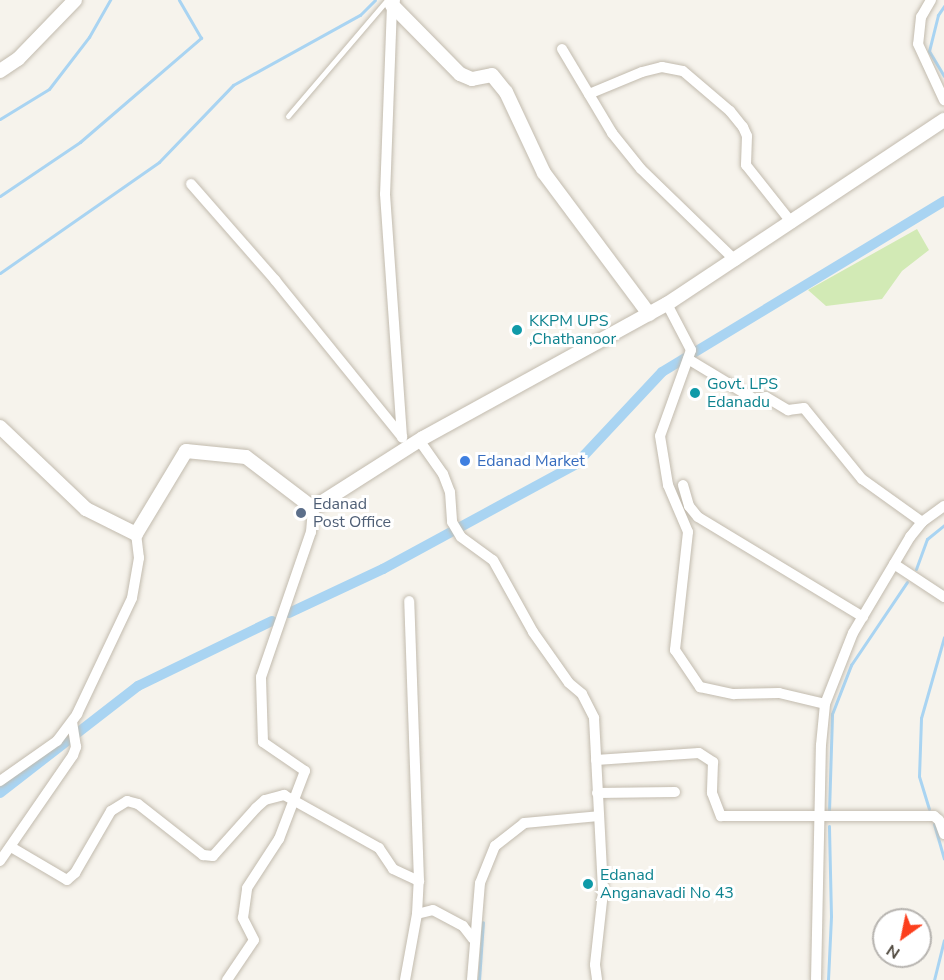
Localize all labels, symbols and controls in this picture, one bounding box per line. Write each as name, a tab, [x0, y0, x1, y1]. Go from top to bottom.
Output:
place label: KKPM UPS ,Chathanoor	[529, 311, 616, 349]
marker: KKPM UPS ,Chathanoor	[510, 323, 524, 337]
place label: Govt. LPS Edanadu	[707, 374, 778, 412]
marker: Govt. LPS Edanadu	[688, 386, 702, 400]
place label: Edanad Market	[477, 451, 585, 471]
marker: Edanad Market	[458, 454, 472, 468]
place label: Edanad Post Office	[313, 494, 391, 532]
marker: Edanad Post Office	[294, 506, 308, 520]
place label: Edanad Anganavadi No 43	[600, 865, 734, 903]
marker: Edanad Anganavadi No 43	[581, 877, 595, 891]
north arrow	[872, 908, 932, 968]
text: N	[882, 939, 904, 964]

